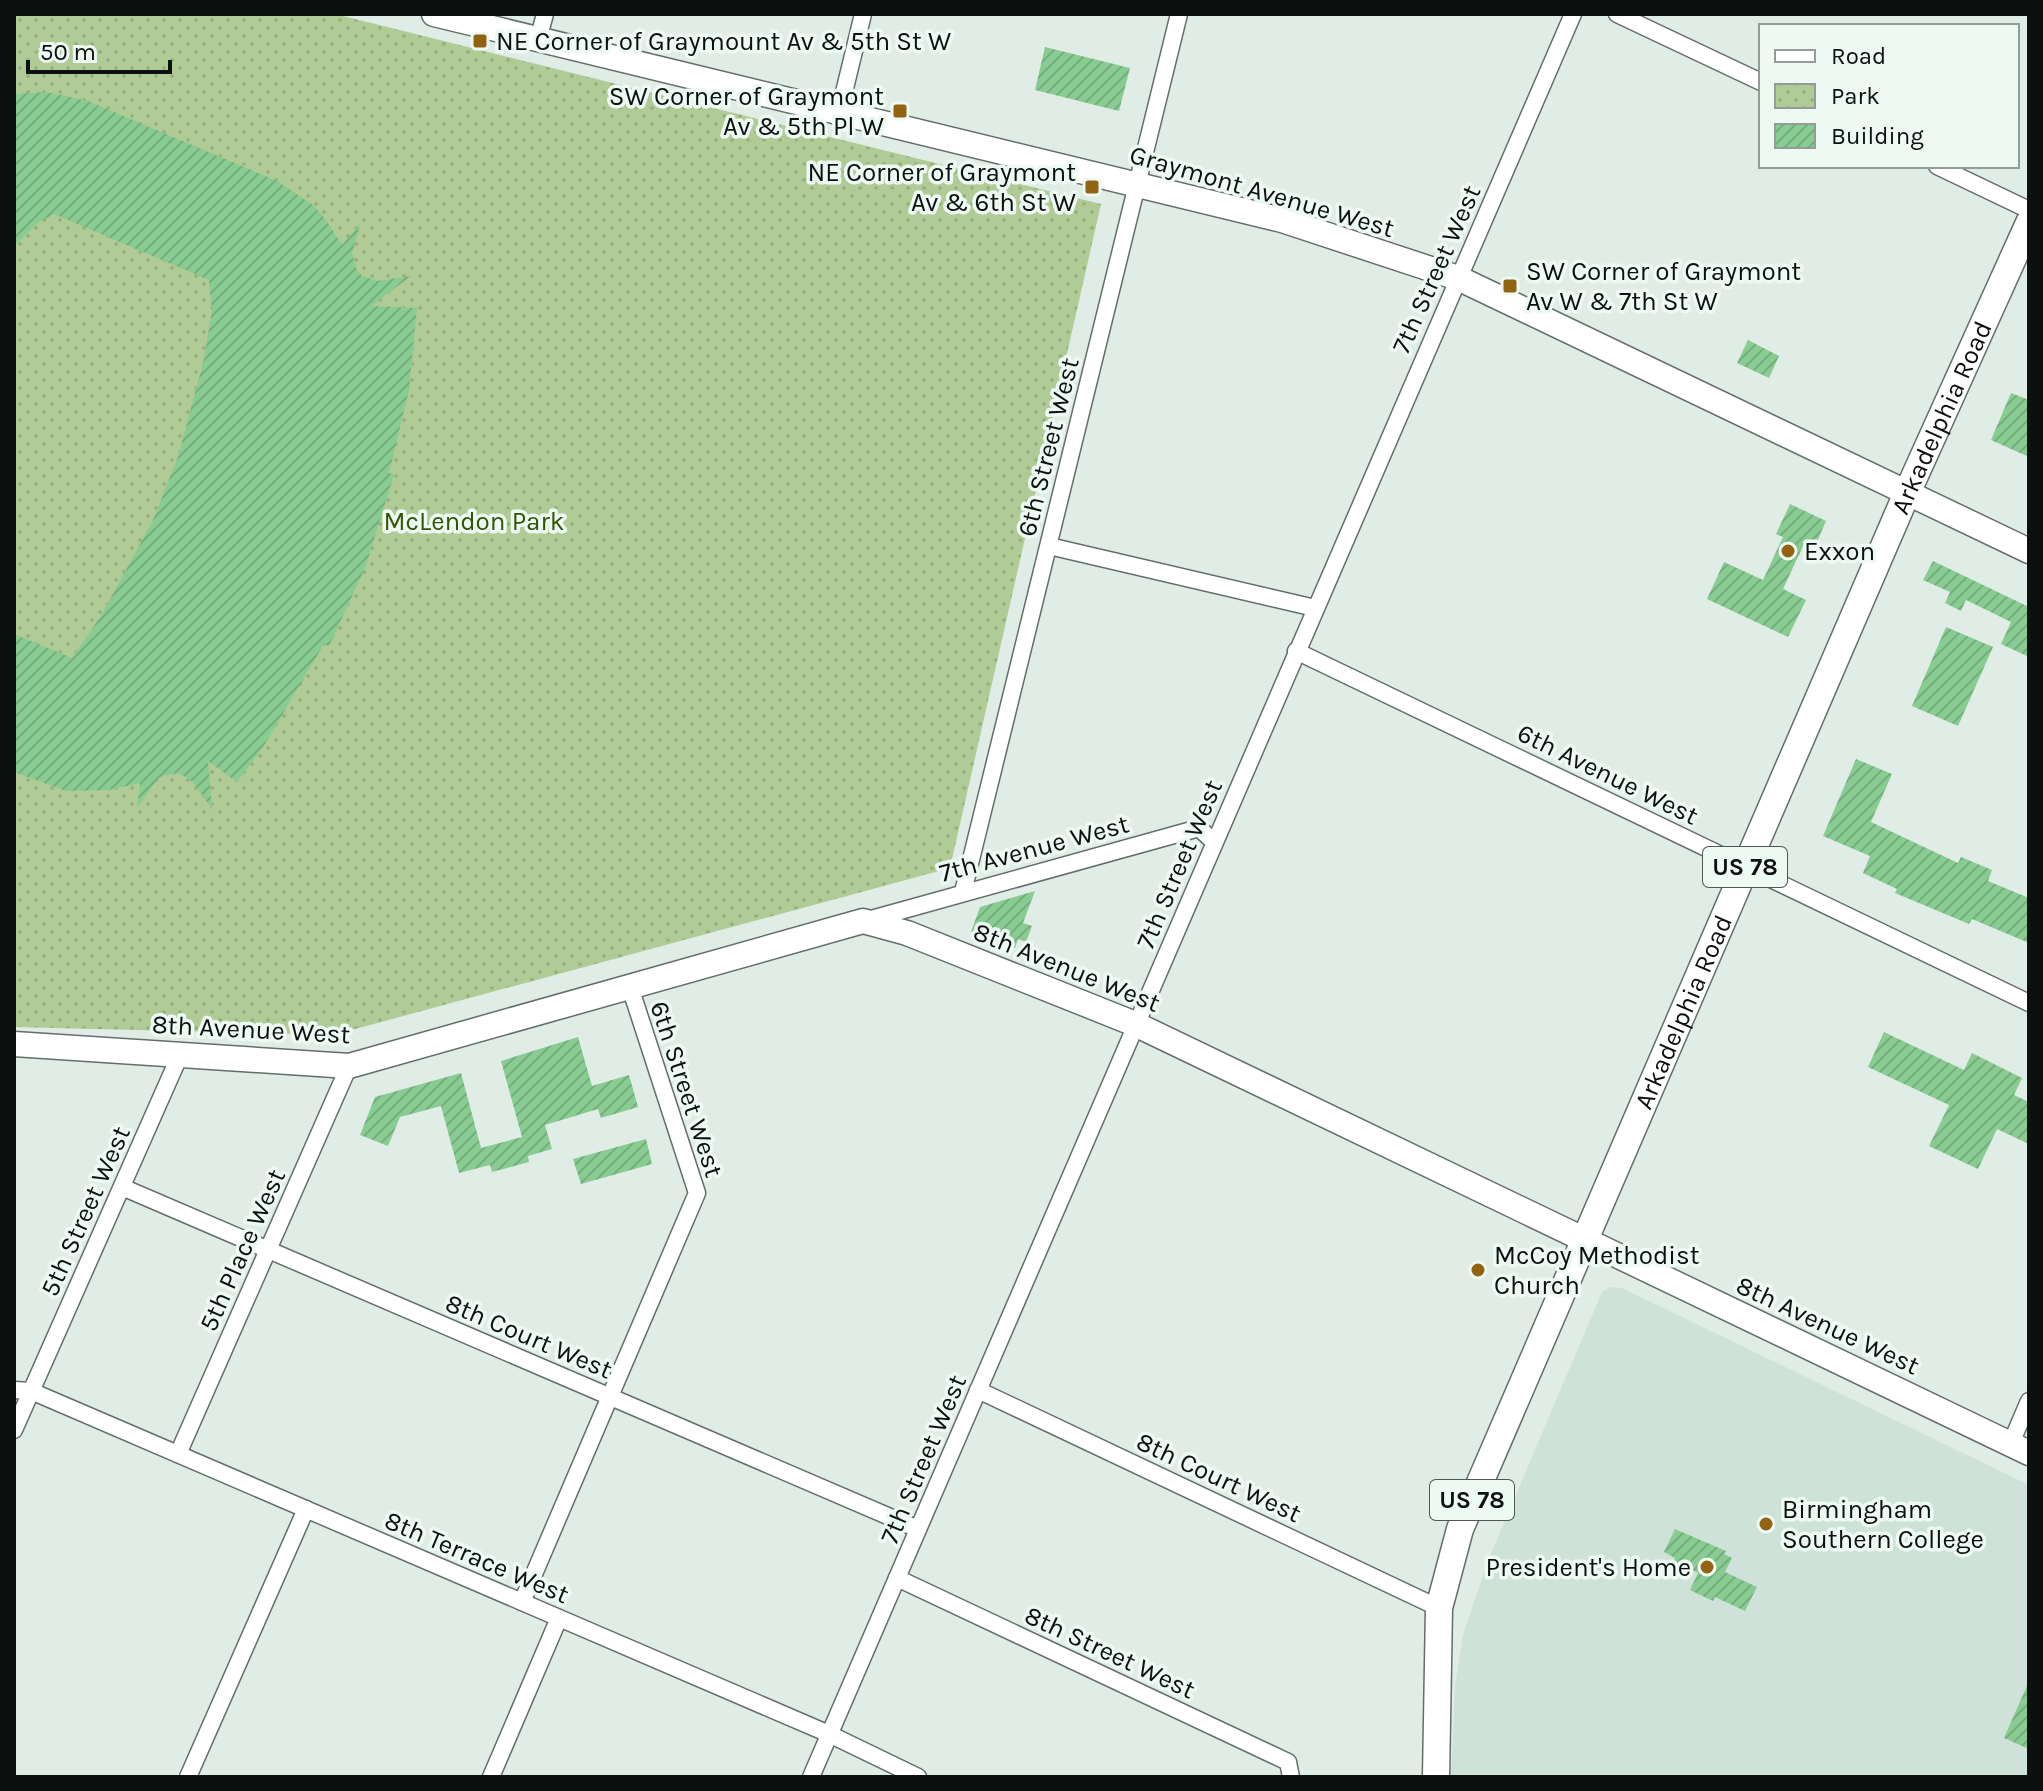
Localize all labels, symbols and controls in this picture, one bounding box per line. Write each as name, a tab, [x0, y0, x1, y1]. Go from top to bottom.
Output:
scale bar	[28, 24, 170, 74]
legend	[1759, 24, 2019, 168]
place label: NE Corner of Graymount Av & 5th St W	[496, 26, 951, 57]
marker: NE Corner of Graymount Av & 5th St W	[471, 32, 489, 50]
text: 50 m	[40, 38, 96, 66]
text: Road	[1831, 42, 1886, 70]
place label: SW Corner of Graymont Av & 5th Pl W	[609, 81, 884, 142]
text: Park	[1831, 82, 1880, 110]
marker: SW Corner of Graymont Av & 5th Pl W	[891, 102, 909, 120]
text: Building	[1831, 122, 1924, 150]
street label: Graymont Avenue West	[1126, 139, 1398, 244]
place label: NE Corner of Graymont Av & 6th St W	[807, 157, 1076, 218]
marker: NE Corner of Graymont Av & 6th St W	[1083, 178, 1101, 196]
street label: 7th Street West	[1386, 180, 1487, 358]
place label: SW Corner of Graymont Av W & 7th St W	[1526, 256, 1801, 317]
marker: SW Corner of Graymont Av W & 7th St W	[1501, 277, 1519, 295]
street label: Arkadelphia Road	[1885, 316, 1999, 519]
street label: 6th Street West	[1011, 354, 1086, 540]
park label: McLendon Park	[384, 506, 564, 537]
place label: Exxon	[1804, 536, 1875, 567]
marker: Exxon	[1779, 542, 1797, 560]
street label: 6th Avenue West	[1512, 717, 1704, 832]
street label: 7th Street West	[1130, 775, 1229, 953]
street label: 7th Avenue West	[936, 808, 1132, 889]
road number: US 78	[1703, 847, 1787, 887]
street label: Arkadelphia Road	[1628, 910, 1739, 1114]
street label: 8th Avenue West	[969, 916, 1165, 1019]
street label: 6th Street West	[643, 997, 730, 1181]
street label: 8th Avenue West	[151, 1009, 351, 1050]
street label: 5th Street West	[34, 1121, 137, 1301]
street label: 5th Place West	[193, 1164, 292, 1336]
place label: McCoy Methodist Church	[1494, 1240, 1700, 1301]
marker: McCoy Methodist Church	[1469, 1261, 1487, 1279]
street label: 8th Avenue West	[1731, 1269, 1925, 1382]
street label: 8th Court West	[441, 1287, 617, 1386]
street label: 7th Street West	[874, 1370, 973, 1548]
street label: 8th Court West	[1132, 1426, 1306, 1529]
road number: US 78	[1430, 1480, 1514, 1520]
place label: Birmingham Southern College	[1782, 1494, 1984, 1555]
street label: 8th Terrace West	[380, 1505, 574, 1610]
marker: Birmingham Southern College	[1757, 1515, 1775, 1533]
place label: President's Home	[1486, 1552, 1691, 1583]
marker: President's Home	[1698, 1558, 1716, 1576]
street label: 8th Street West	[1020, 1599, 1200, 1706]

